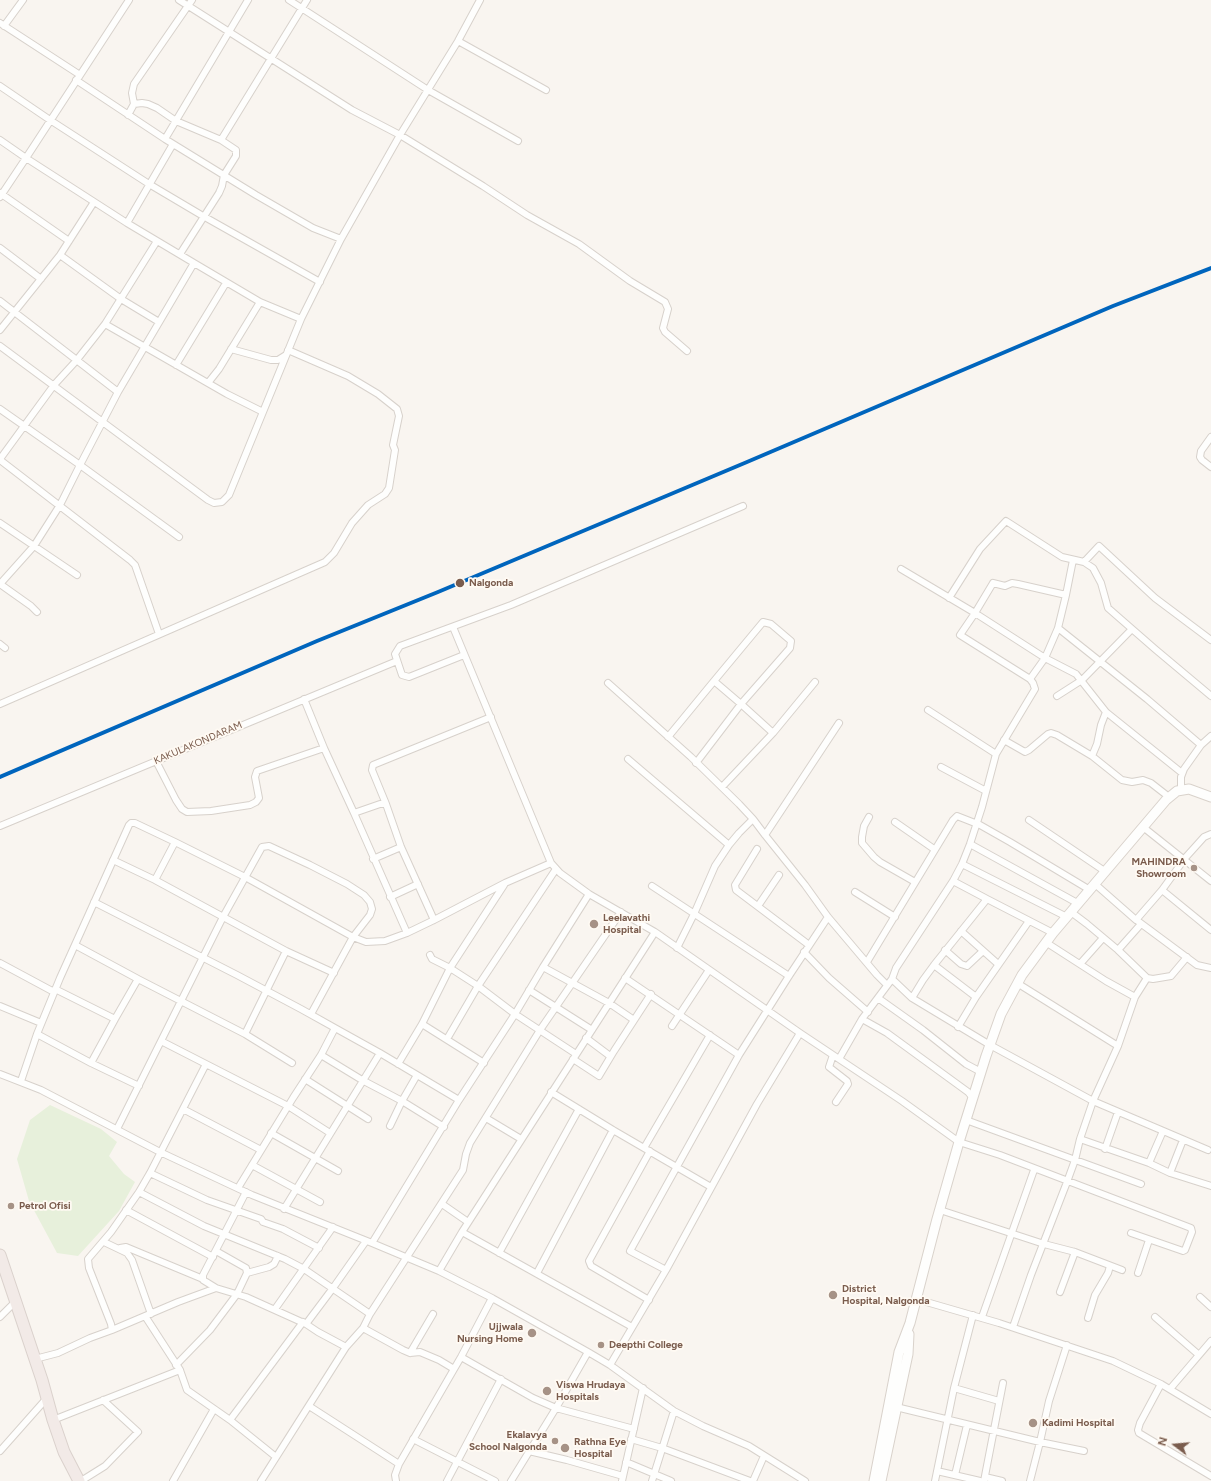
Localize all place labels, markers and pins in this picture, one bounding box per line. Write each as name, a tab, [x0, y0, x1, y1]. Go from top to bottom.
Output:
marker: Nalgonda	[454, 577, 466, 589]
place label: Nalgonda	[469, 577, 513, 589]
place label: MAHINDRA Showroom	[1132, 856, 1186, 880]
marker: MAHINDRA Showroom	[1189, 863, 1199, 873]
place label: Leelavathi Hospital	[603, 912, 650, 936]
marker: Leelavathi Hospital	[588, 918, 600, 930]
place label: Petrol Ofisi	[19, 1200, 71, 1212]
marker: Petrol Ofisi	[6, 1201, 16, 1211]
place label: District Hospital, Nalgonda	[842, 1283, 930, 1306]
marker: District Hospital, Nalgonda	[827, 1289, 839, 1301]
place label: Ujjwala Nursing Home	[457, 1321, 523, 1344]
marker: Ujjwala Nursing Home	[526, 1327, 538, 1339]
place label: Deepthi College	[609, 1339, 683, 1351]
marker: Deepthi College	[596, 1340, 606, 1350]
place label: Viswa Hrudaya Hospitals	[556, 1379, 625, 1402]
marker: Viswa Hrudaya Hospitals	[541, 1385, 553, 1397]
marker: Kadimi Hospital	[1027, 1417, 1039, 1429]
place label: Kadimi Hospital	[1042, 1417, 1114, 1429]
place label: Ekalavya School Nalgonda	[469, 1429, 547, 1452]
marker: Ekalavya School Nalgonda	[550, 1436, 560, 1446]
place label: Rathna Eye Hospital	[574, 1436, 626, 1460]
marker: Rathna Eye Hospital	[559, 1442, 571, 1454]

